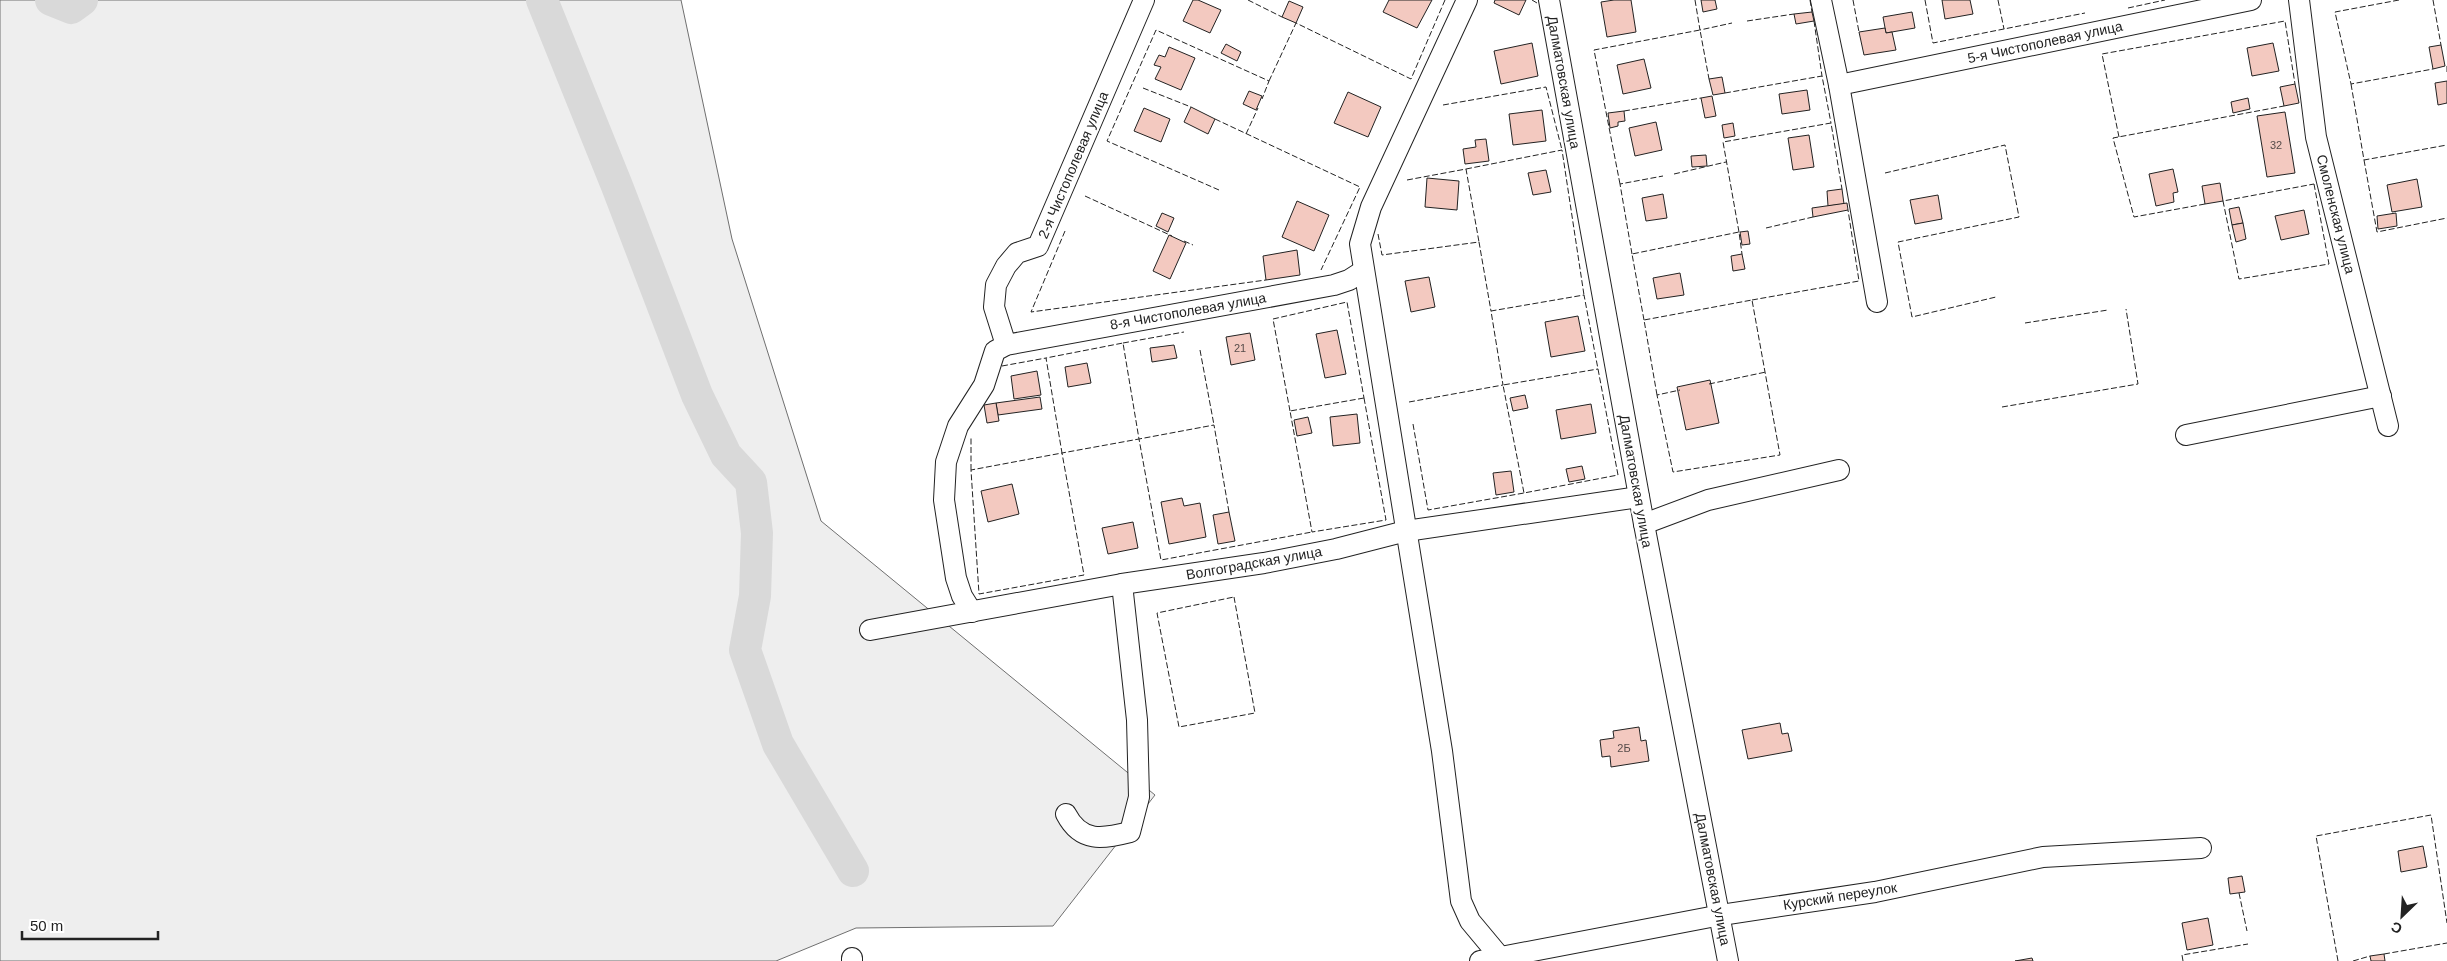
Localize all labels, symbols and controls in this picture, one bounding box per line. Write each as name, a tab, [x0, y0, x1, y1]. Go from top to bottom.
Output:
street label: Далматовская улица	[1544, 14, 1584, 150]
street label: 5-я Чистополевая улица	[1966, 18, 2124, 66]
street label: 2-я Чистополевая улица	[1035, 89, 1111, 241]
house number: 32	[2270, 139, 2282, 151]
street label: Смоленская улица	[2313, 153, 2359, 275]
street label: 8-я Чистополевая улица	[1109, 289, 1267, 333]
house number: 21	[1234, 342, 1246, 354]
street label: Далматовская улица	[1616, 413, 1656, 549]
street label: Волгоградская улица	[1185, 543, 1323, 583]
house number: 2Б	[1617, 742, 1631, 754]
street label: Далматовская улица	[1692, 811, 1734, 947]
street label: Курский переулок	[1782, 879, 1899, 913]
north arrow	[2377, 891, 2427, 941]
scale bar	[22, 908, 159, 940]
text: 50 m	[30, 917, 63, 934]
text: С	[2389, 918, 2404, 937]

